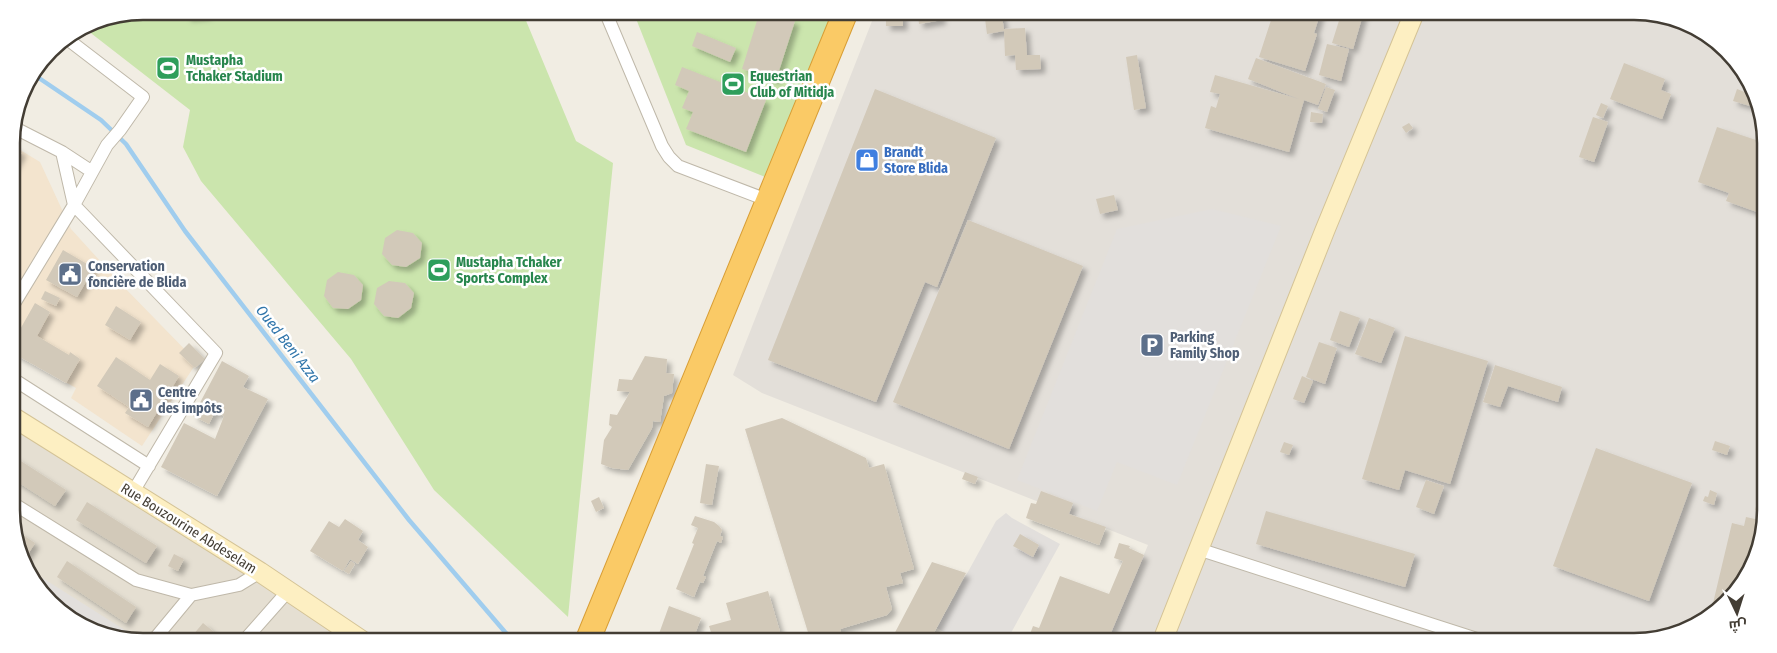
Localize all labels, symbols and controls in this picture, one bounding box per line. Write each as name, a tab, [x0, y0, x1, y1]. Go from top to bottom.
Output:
place label: Mustapha Tchaker Stadium	[186, 52, 283, 85]
sports icon: Mustapha Tchaker Stadium	[155, 55, 181, 81]
place label: Equestrian Club of Mitidja	[750, 68, 834, 101]
sports icon: Equestrian Club of Mitidja	[720, 71, 746, 97]
place label: Brandt Store Blida	[884, 144, 948, 177]
shop icon: Brandt Store Blida	[854, 147, 880, 173]
place label: Mustapha Tchaker Sports Complex	[456, 254, 563, 287]
sports icon: Mustapha Tchaker Sports Complex	[426, 257, 452, 283]
place label: Conservation foncière de Blida	[88, 258, 186, 291]
public building icon: Conservation foncière de Blida	[57, 261, 83, 287]
water label: Oued Beni Azza	[252, 302, 324, 386]
place label: Parking Family Shop	[1170, 329, 1240, 362]
parking icon: Parking Family Shop	[1139, 332, 1165, 358]
place label: Centre des impôts	[158, 384, 222, 417]
public building icon: Centre des impôts	[128, 387, 154, 413]
street label: Rue Bouzourine Abdeselam	[118, 480, 260, 577]
north arrow	[1712, 588, 1762, 638]
text: ش	[1728, 616, 1747, 635]

